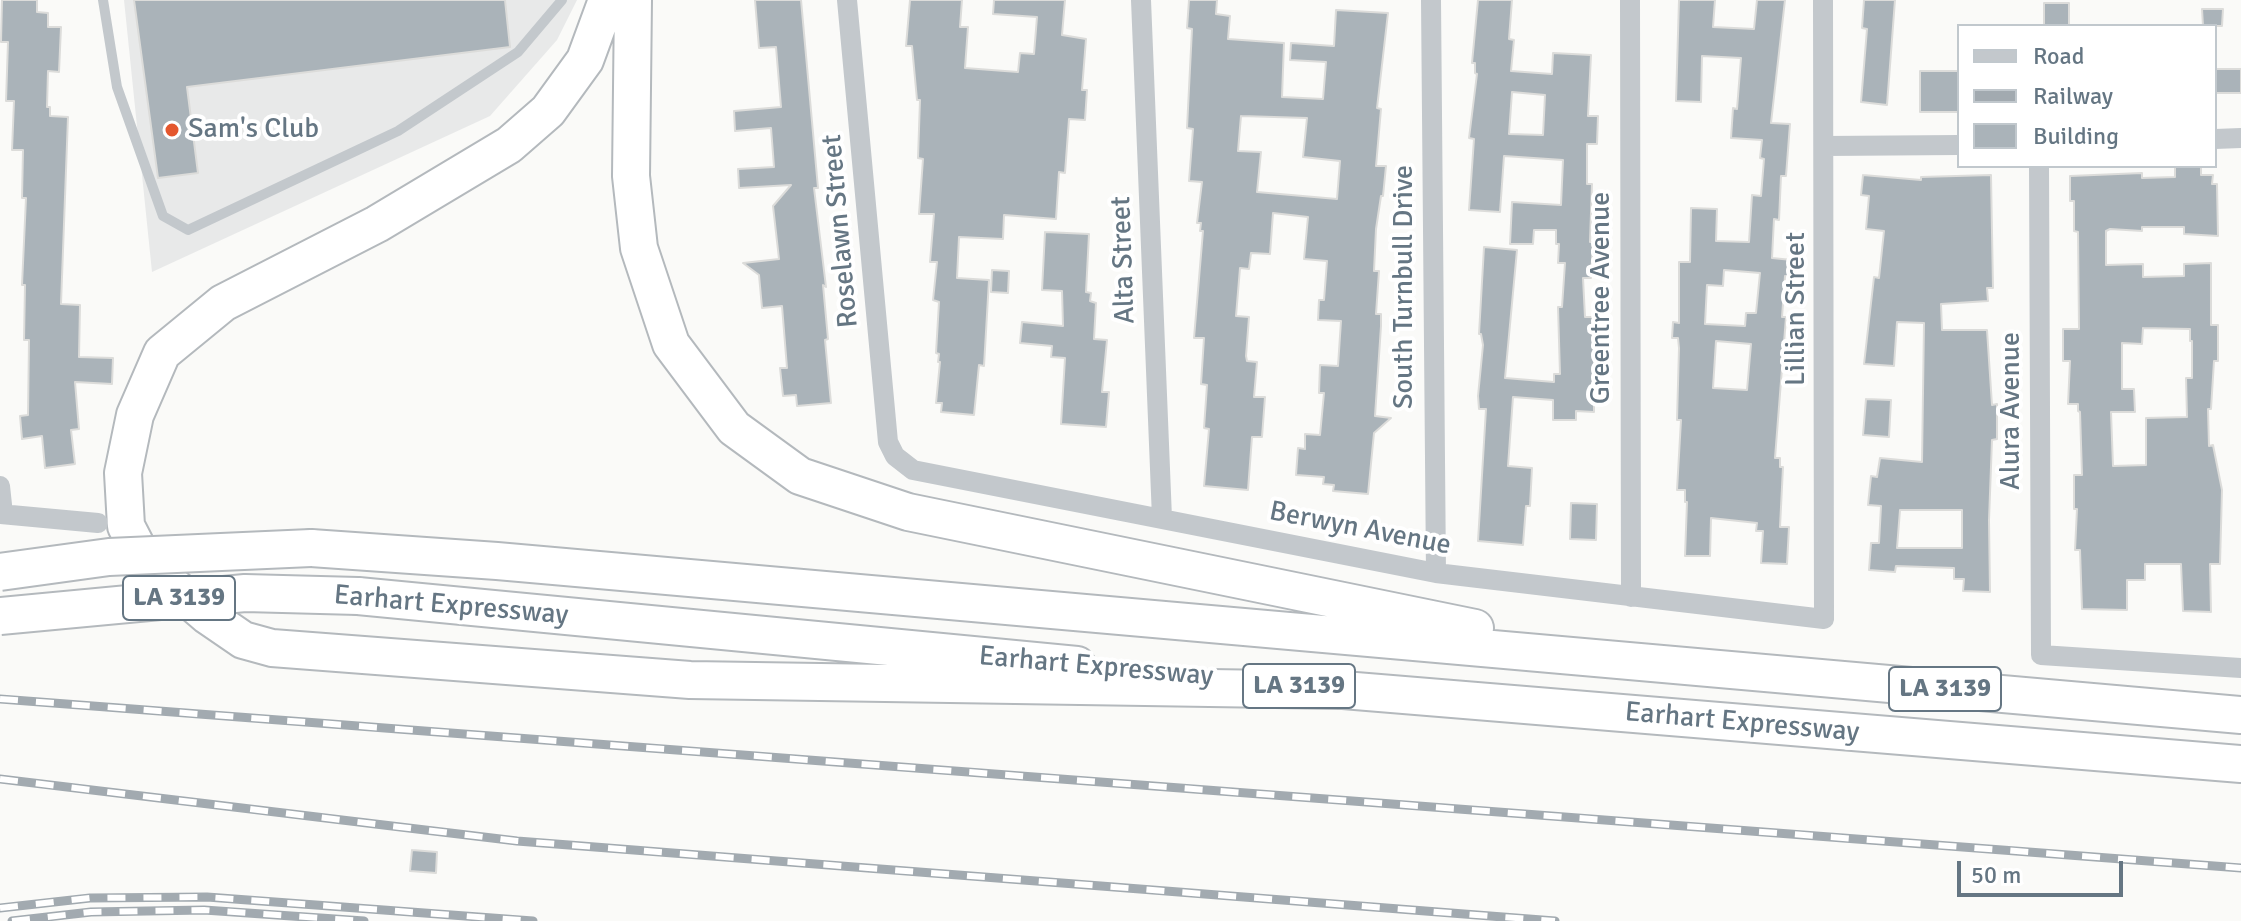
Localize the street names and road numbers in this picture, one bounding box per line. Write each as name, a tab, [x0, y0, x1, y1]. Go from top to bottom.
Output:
street label: Roselawn Street	[816, 133, 866, 329]
street label: South Turnbull Drive	[1388, 165, 1422, 409]
street label: Greentree Avenue	[1585, 192, 1619, 404]
street label: Alta Street	[1105, 196, 1143, 324]
street label: Lillian Street	[1780, 232, 1814, 386]
street label: Alura Avenue	[1995, 332, 2029, 490]
street label: Berwyn Avenue	[1266, 495, 1454, 563]
road number: LA 3139	[123, 576, 235, 620]
street label: Earhart Expressway	[332, 579, 570, 633]
street label: Earhart Expressway	[977, 640, 1215, 694]
road number: LA 3139	[1243, 664, 1355, 708]
road number: LA 3139	[1889, 667, 2001, 711]
street label: Earhart Expressway	[1623, 696, 1861, 750]

